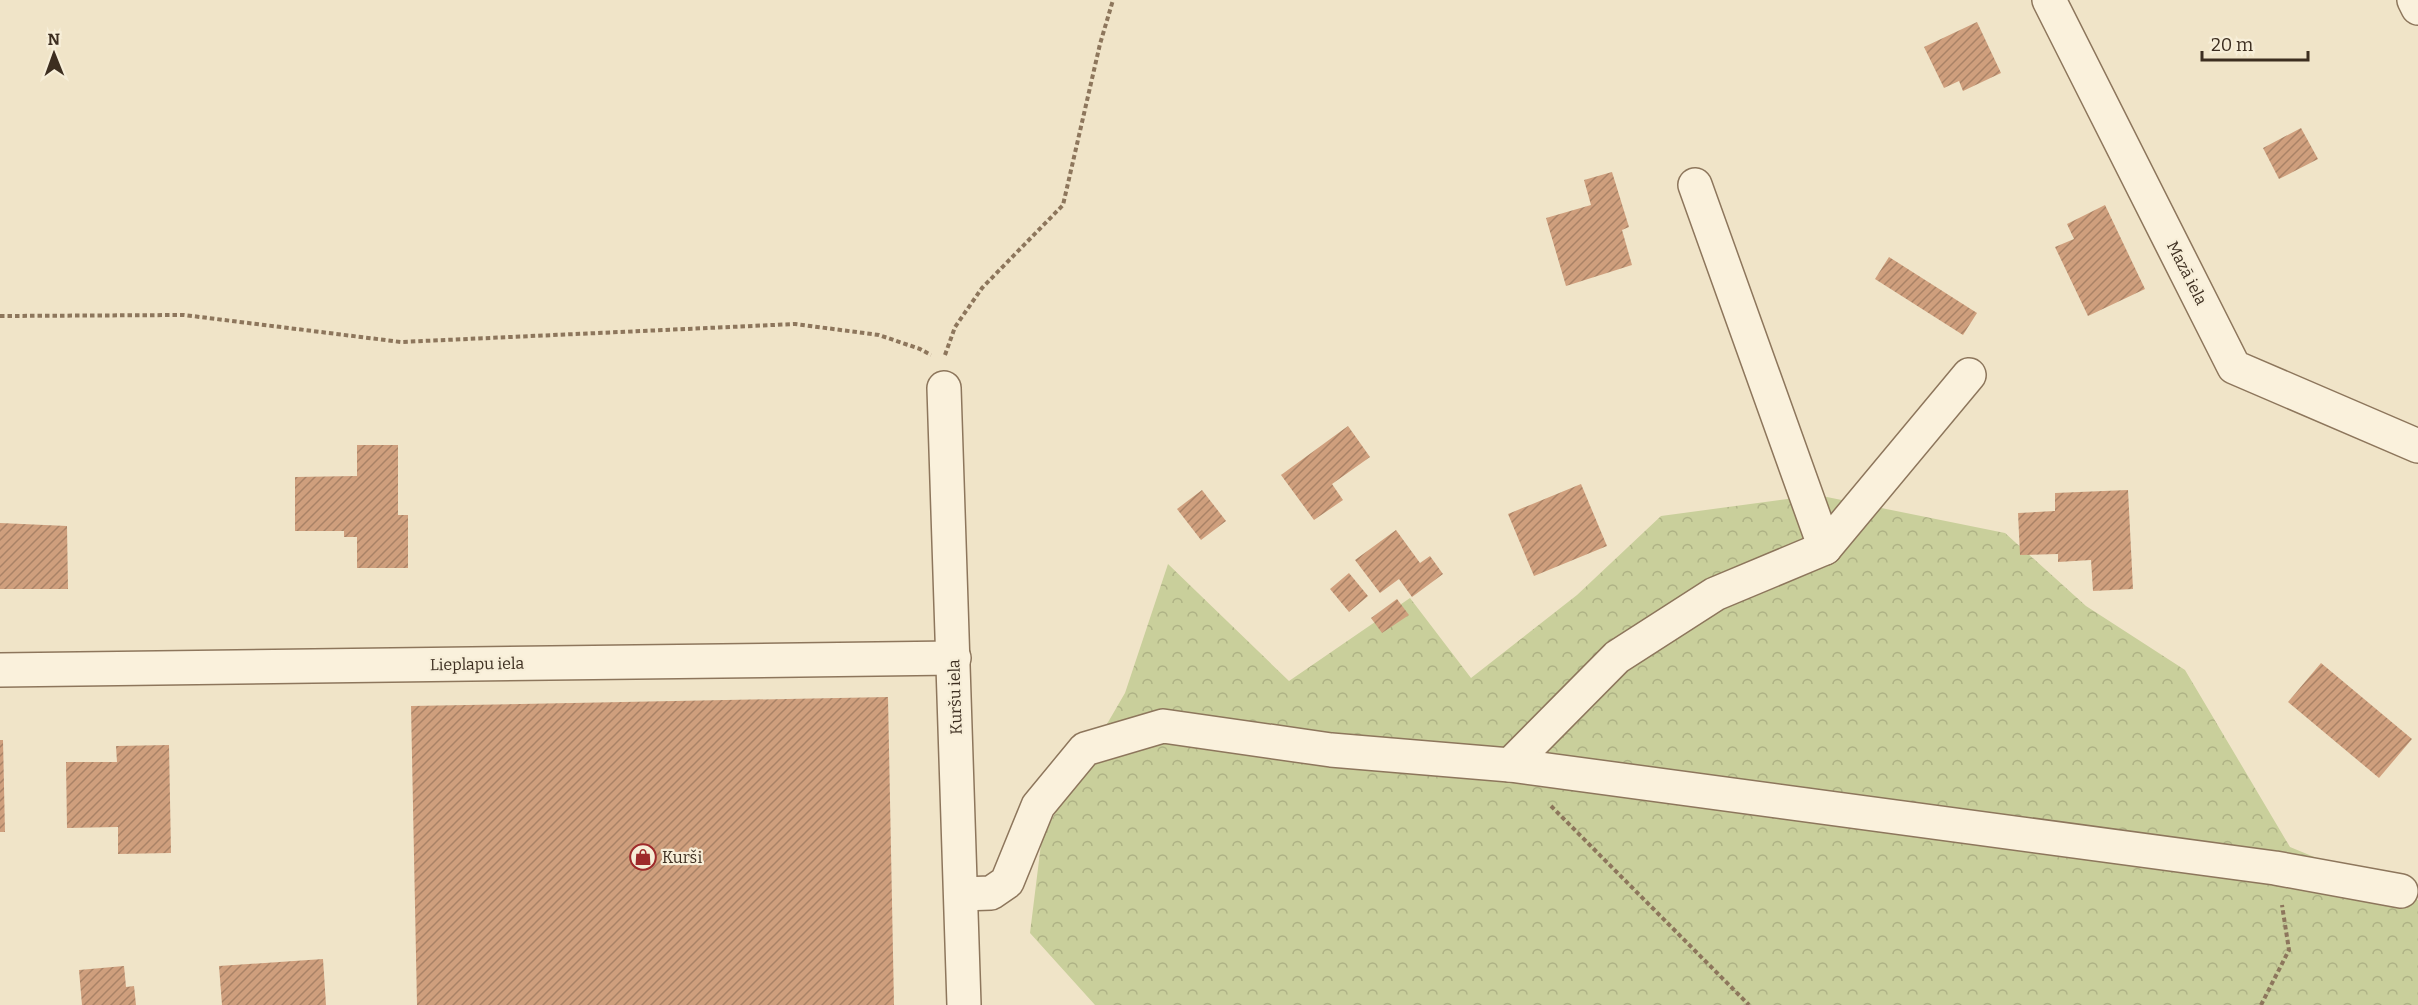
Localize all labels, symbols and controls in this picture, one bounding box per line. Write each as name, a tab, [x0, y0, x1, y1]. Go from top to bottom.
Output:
north arrow	[24, 24, 84, 84]
scale bar	[2202, 24, 2308, 62]
text: N	[47, 30, 60, 49]
text: 20 m	[2211, 34, 2253, 56]
street label: Mazā iela	[2163, 238, 2211, 308]
street label: Lieplapu iela	[430, 654, 524, 674]
street label: Kuršu iela	[944, 659, 966, 735]
shop icon: Kurši	[628, 842, 658, 872]
place label: Kurši	[662, 848, 702, 867]

